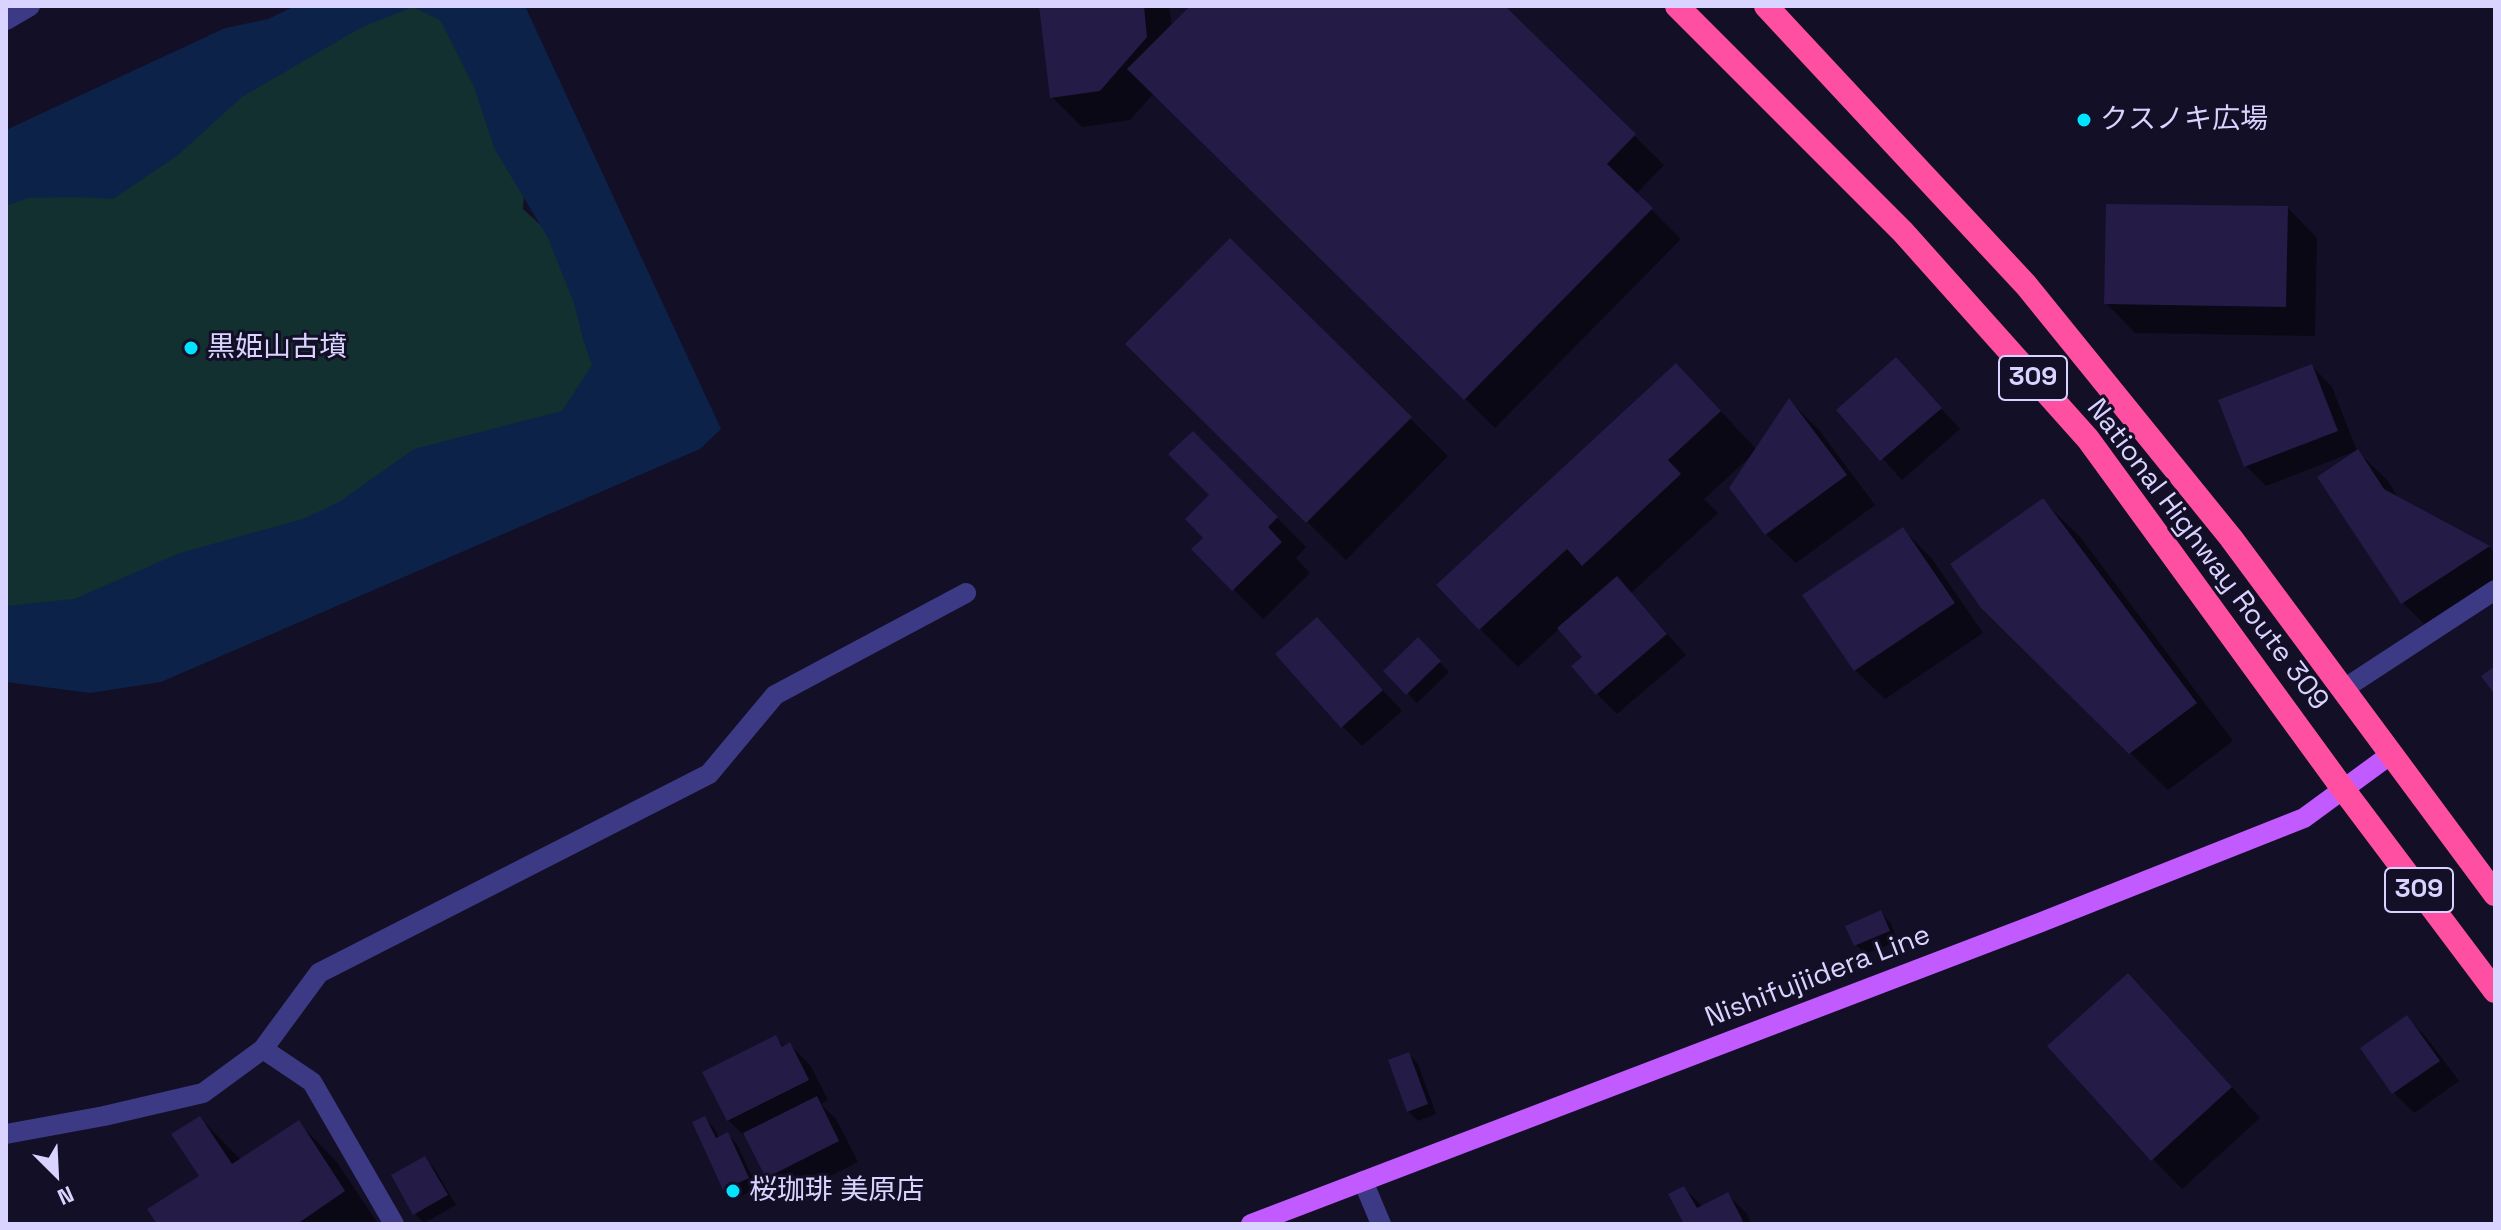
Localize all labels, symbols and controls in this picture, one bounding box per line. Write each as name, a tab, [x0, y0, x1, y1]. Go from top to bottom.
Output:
place label: クスノキ広場	[2100, 103, 2268, 137]
marker: クスノキ広場	[2075, 111, 2093, 129]
place label: 黒姫山古墳	[207, 331, 347, 365]
marker: 黒姫山古墳	[182, 339, 200, 357]
road number: 309	[1999, 356, 2067, 400]
street label: National Highway Route 309	[2079, 393, 2335, 717]
road number: 309	[2385, 868, 2453, 912]
street label: Nishifujiidera Line	[1701, 919, 1935, 1035]
north arrow	[16, 1134, 96, 1214]
place label: 桜珈琲 美原店	[749, 1174, 924, 1208]
text: N	[53, 1180, 78, 1212]
marker: 桜珈琲 美原店	[724, 1182, 742, 1200]

